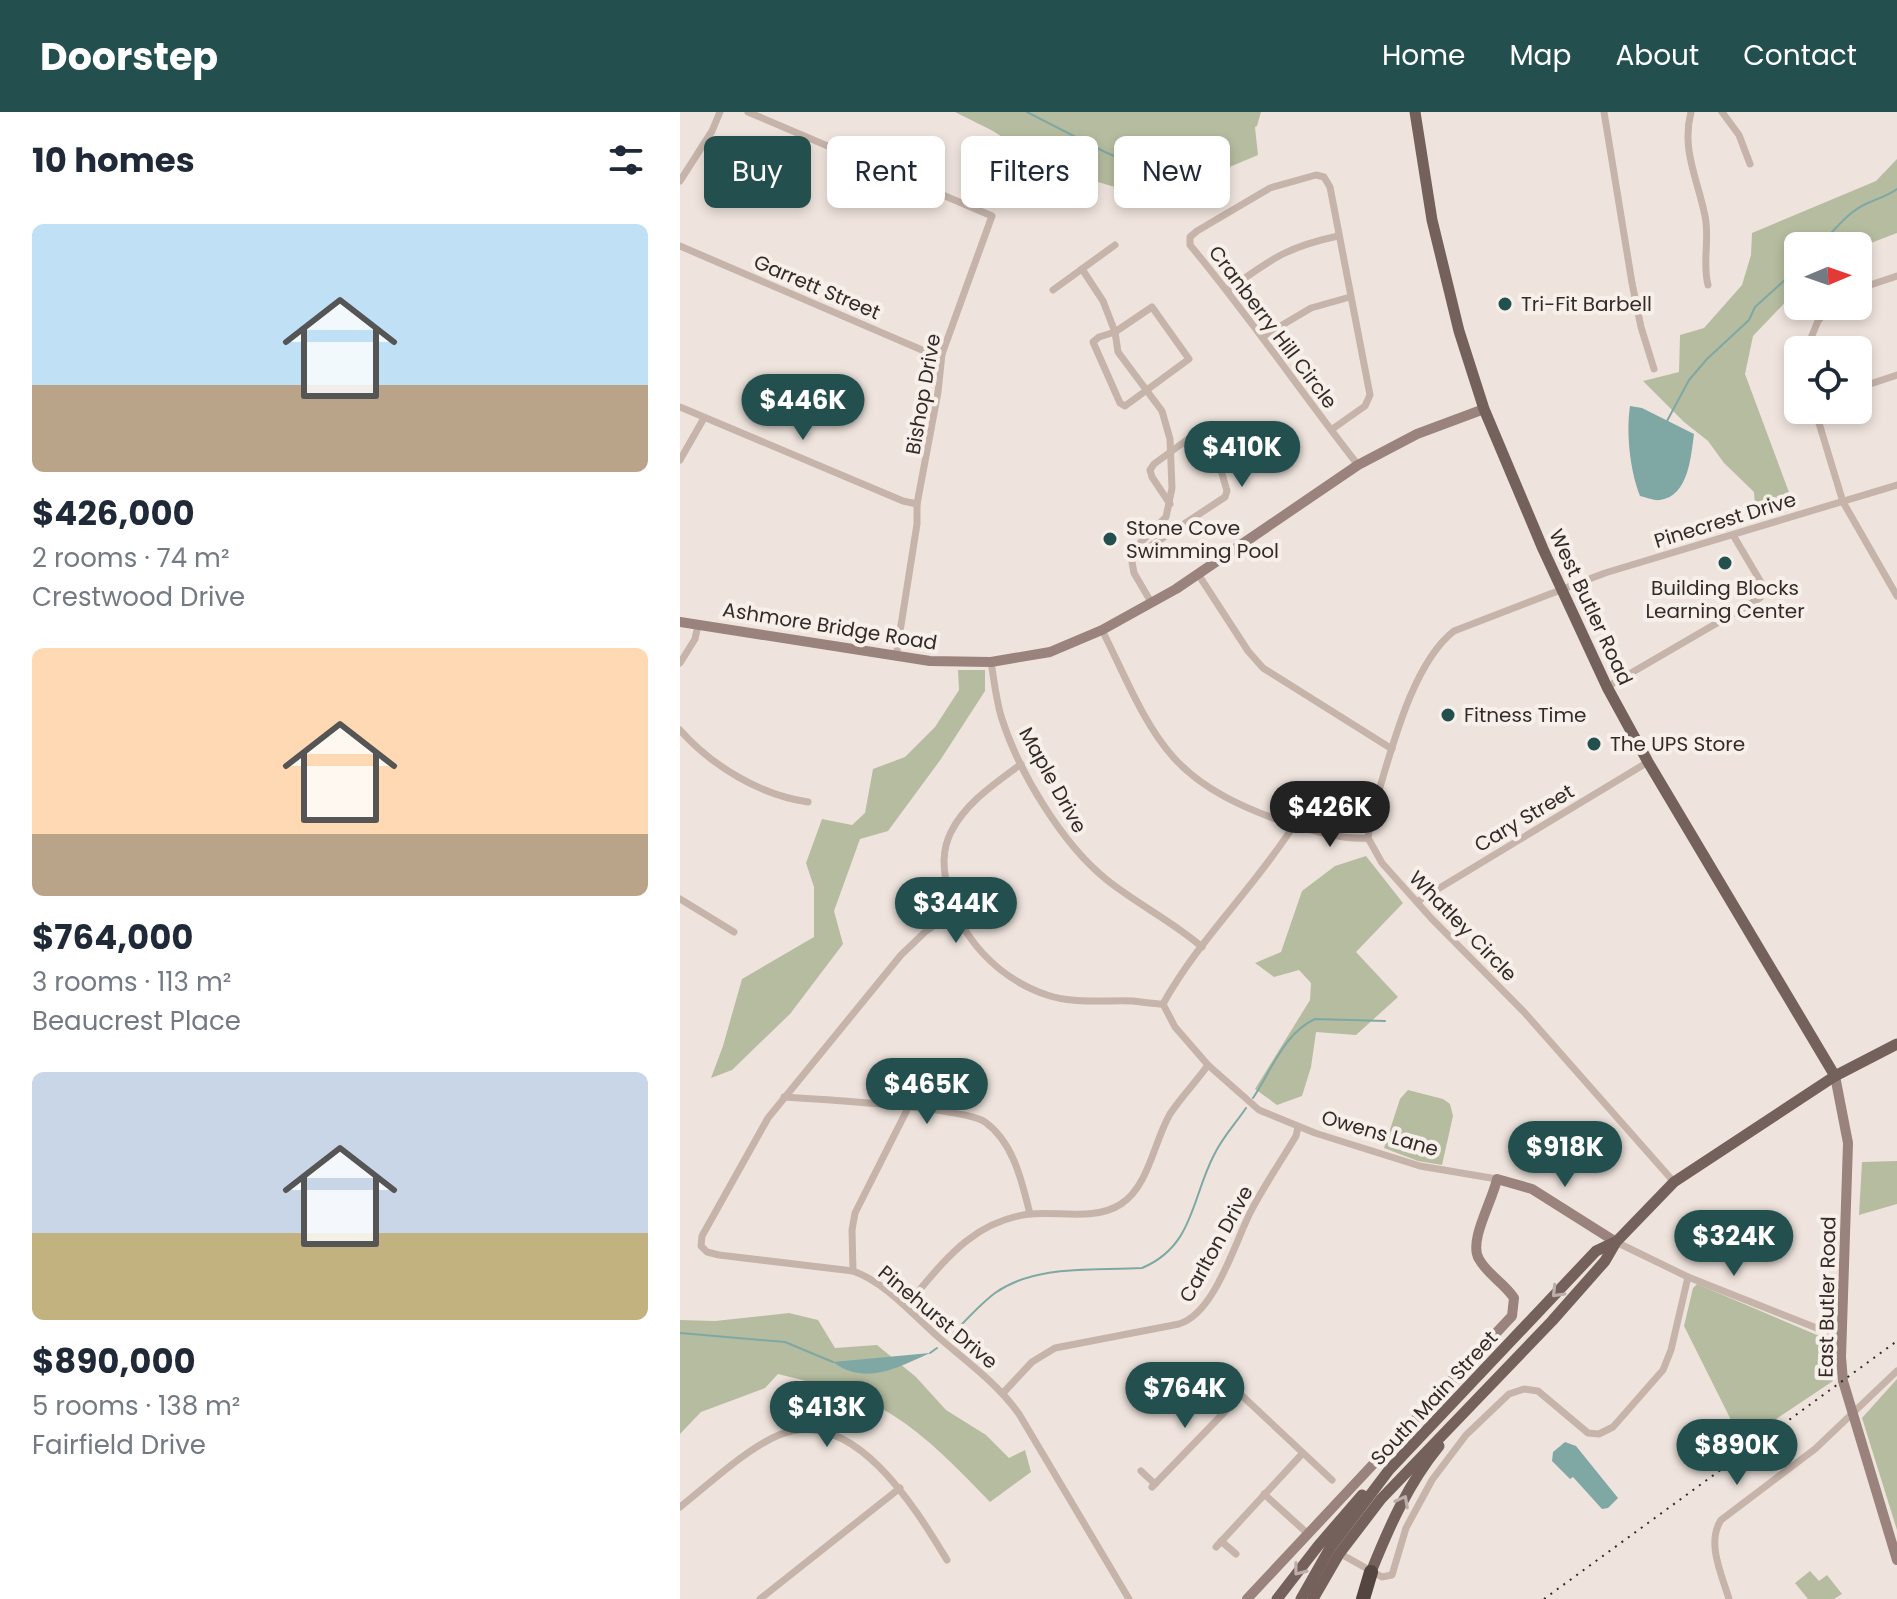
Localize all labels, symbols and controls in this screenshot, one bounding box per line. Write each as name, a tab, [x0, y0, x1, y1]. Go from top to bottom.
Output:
text: Doorstep	[40, 30, 218, 83]
text: Home	[1382, 36, 1465, 75]
text: Map	[1509, 36, 1571, 75]
text: About	[1615, 36, 1699, 75]
text: Contact	[1743, 36, 1857, 75]
text: 10 homes	[32, 136, 195, 184]
chip: Buy	[704, 136, 811, 208]
chip: Rent	[827, 136, 945, 208]
chip: Filters	[961, 136, 1098, 208]
chip: New	[1114, 136, 1230, 208]
icon: filters	[604, 138, 648, 182]
north arrow	[1784, 232, 1872, 320]
map controls	[1784, 232, 1872, 424]
street label: Cranberry Hill Circle	[1202, 240, 1344, 414]
street label: Garrett Street	[749, 248, 885, 326]
icon: home	[268, 276, 412, 420]
place label: Tri-Fit Barbell	[1521, 290, 1652, 318]
marker: Tri-Fit Barbell	[1496, 295, 1514, 313]
street label: Bishop Drive	[899, 331, 947, 457]
button: locate	[1784, 336, 1872, 424]
pin: $446K	[747, 374, 859, 442]
text: $446K	[760, 382, 847, 418]
pin: $410K	[1186, 421, 1298, 489]
text: $410K	[1202, 429, 1282, 465]
street label: Pinecrest Drive	[1651, 485, 1799, 555]
text: $426,000	[32, 489, 195, 537]
place label: Stone Cove Swimming Pool	[1126, 514, 1279, 565]
street label: West Butler Road	[1543, 524, 1639, 690]
marker: Stone Cove Swimming Pool	[1101, 530, 1119, 548]
text: 2 rooms · 74 m²	[32, 540, 229, 576]
marker: Building Blocks Learning Center	[1716, 554, 1734, 572]
place label: Building Blocks Learning Center	[1645, 574, 1805, 625]
text: Crestwood Drive	[32, 579, 245, 615]
street label: Ashmore Bridge Road	[721, 595, 939, 657]
icon: home	[268, 700, 412, 844]
place label: Fitness Time	[1464, 701, 1586, 729]
marker: Fitness Time	[1439, 706, 1457, 724]
street label: Maple Drive	[1012, 722, 1094, 838]
place label: The UPS Store	[1610, 730, 1745, 758]
marker: The UPS Store	[1585, 735, 1603, 753]
street label: Cary Street	[1469, 777, 1579, 859]
pin: $426K	[1274, 781, 1386, 849]
text: $426K	[1288, 789, 1372, 825]
street label: Whatley Circle	[1403, 864, 1523, 988]
pin: $344K	[900, 877, 1012, 945]
text: $344K	[913, 885, 999, 921]
text: $764,000	[32, 913, 194, 961]
text: 3 rooms · 113 m²	[32, 964, 231, 1000]
text: Beaucrest Place	[32, 1003, 241, 1039]
pin: $465K	[871, 1058, 983, 1126]
text: $465K	[884, 1066, 970, 1102]
street label: Owens Lane	[1318, 1103, 1442, 1163]
pin: $918K	[1509, 1121, 1621, 1189]
icon: home	[268, 1124, 412, 1268]
text: $918K	[1526, 1129, 1604, 1165]
street label: Carlton Drive	[1172, 1180, 1260, 1308]
pin: $324K	[1678, 1210, 1790, 1278]
street label: East Butler Road	[1812, 1216, 1842, 1378]
text: $324K	[1692, 1218, 1776, 1254]
street label: Pinehurst Drive	[872, 1259, 1004, 1375]
one-way arrow	[1553, 1282, 1567, 1297]
street label: South Main Street	[1364, 1324, 1504, 1472]
text: $890,000	[32, 1337, 196, 1385]
pin: $764K	[1129, 1362, 1241, 1430]
text: $764K	[1143, 1370, 1227, 1406]
pin: $413K	[771, 1381, 883, 1449]
text: 5 rooms · 138 m²	[32, 1388, 240, 1424]
text: $413K	[788, 1389, 866, 1425]
pin: $890K	[1681, 1419, 1793, 1487]
text: Fairfield Drive	[32, 1427, 206, 1463]
text: $890K	[1694, 1427, 1780, 1463]
one-way arrow	[1393, 1495, 1408, 1509]
one-way arrow	[1295, 1561, 1309, 1576]

